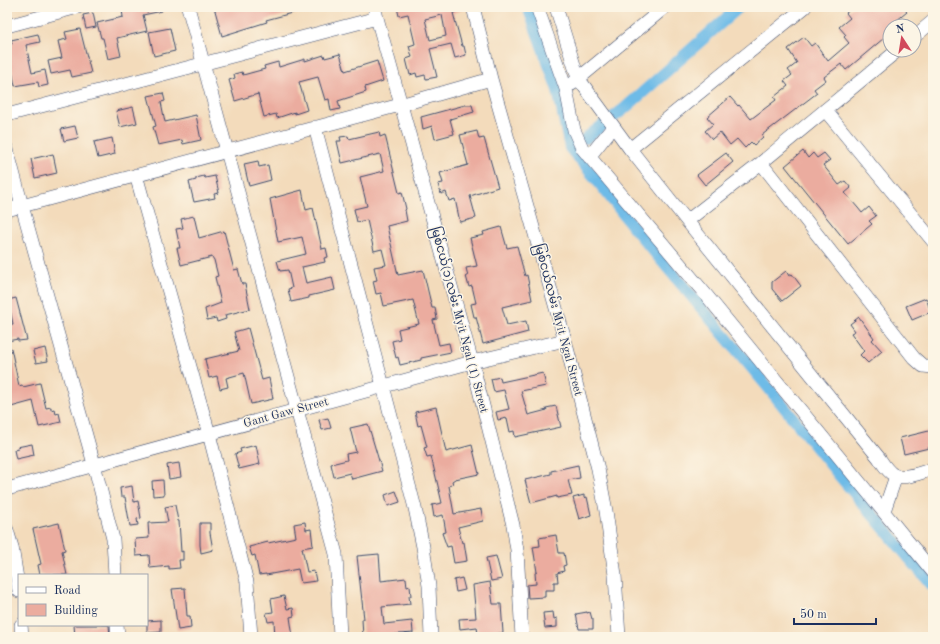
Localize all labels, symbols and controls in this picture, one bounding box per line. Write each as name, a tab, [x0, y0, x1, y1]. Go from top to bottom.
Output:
north arrow	[882, 18, 922, 58]
text: N	[895, 23, 906, 36]
street label: မြစ်ငယ်(၁)လမ်း Myit Ngal (1) Street	[425, 225, 494, 415]
street label: မြစ်ငယ်လမ်း Myit Ngal Street	[529, 242, 588, 398]
street label: Gant Gaw Street	[242, 396, 330, 430]
legend	[18, 574, 148, 626]
text: Road	[54, 585, 81, 597]
scale bar	[794, 600, 876, 626]
text: Building	[54, 605, 98, 617]
text: 50 m	[800, 608, 827, 621]

